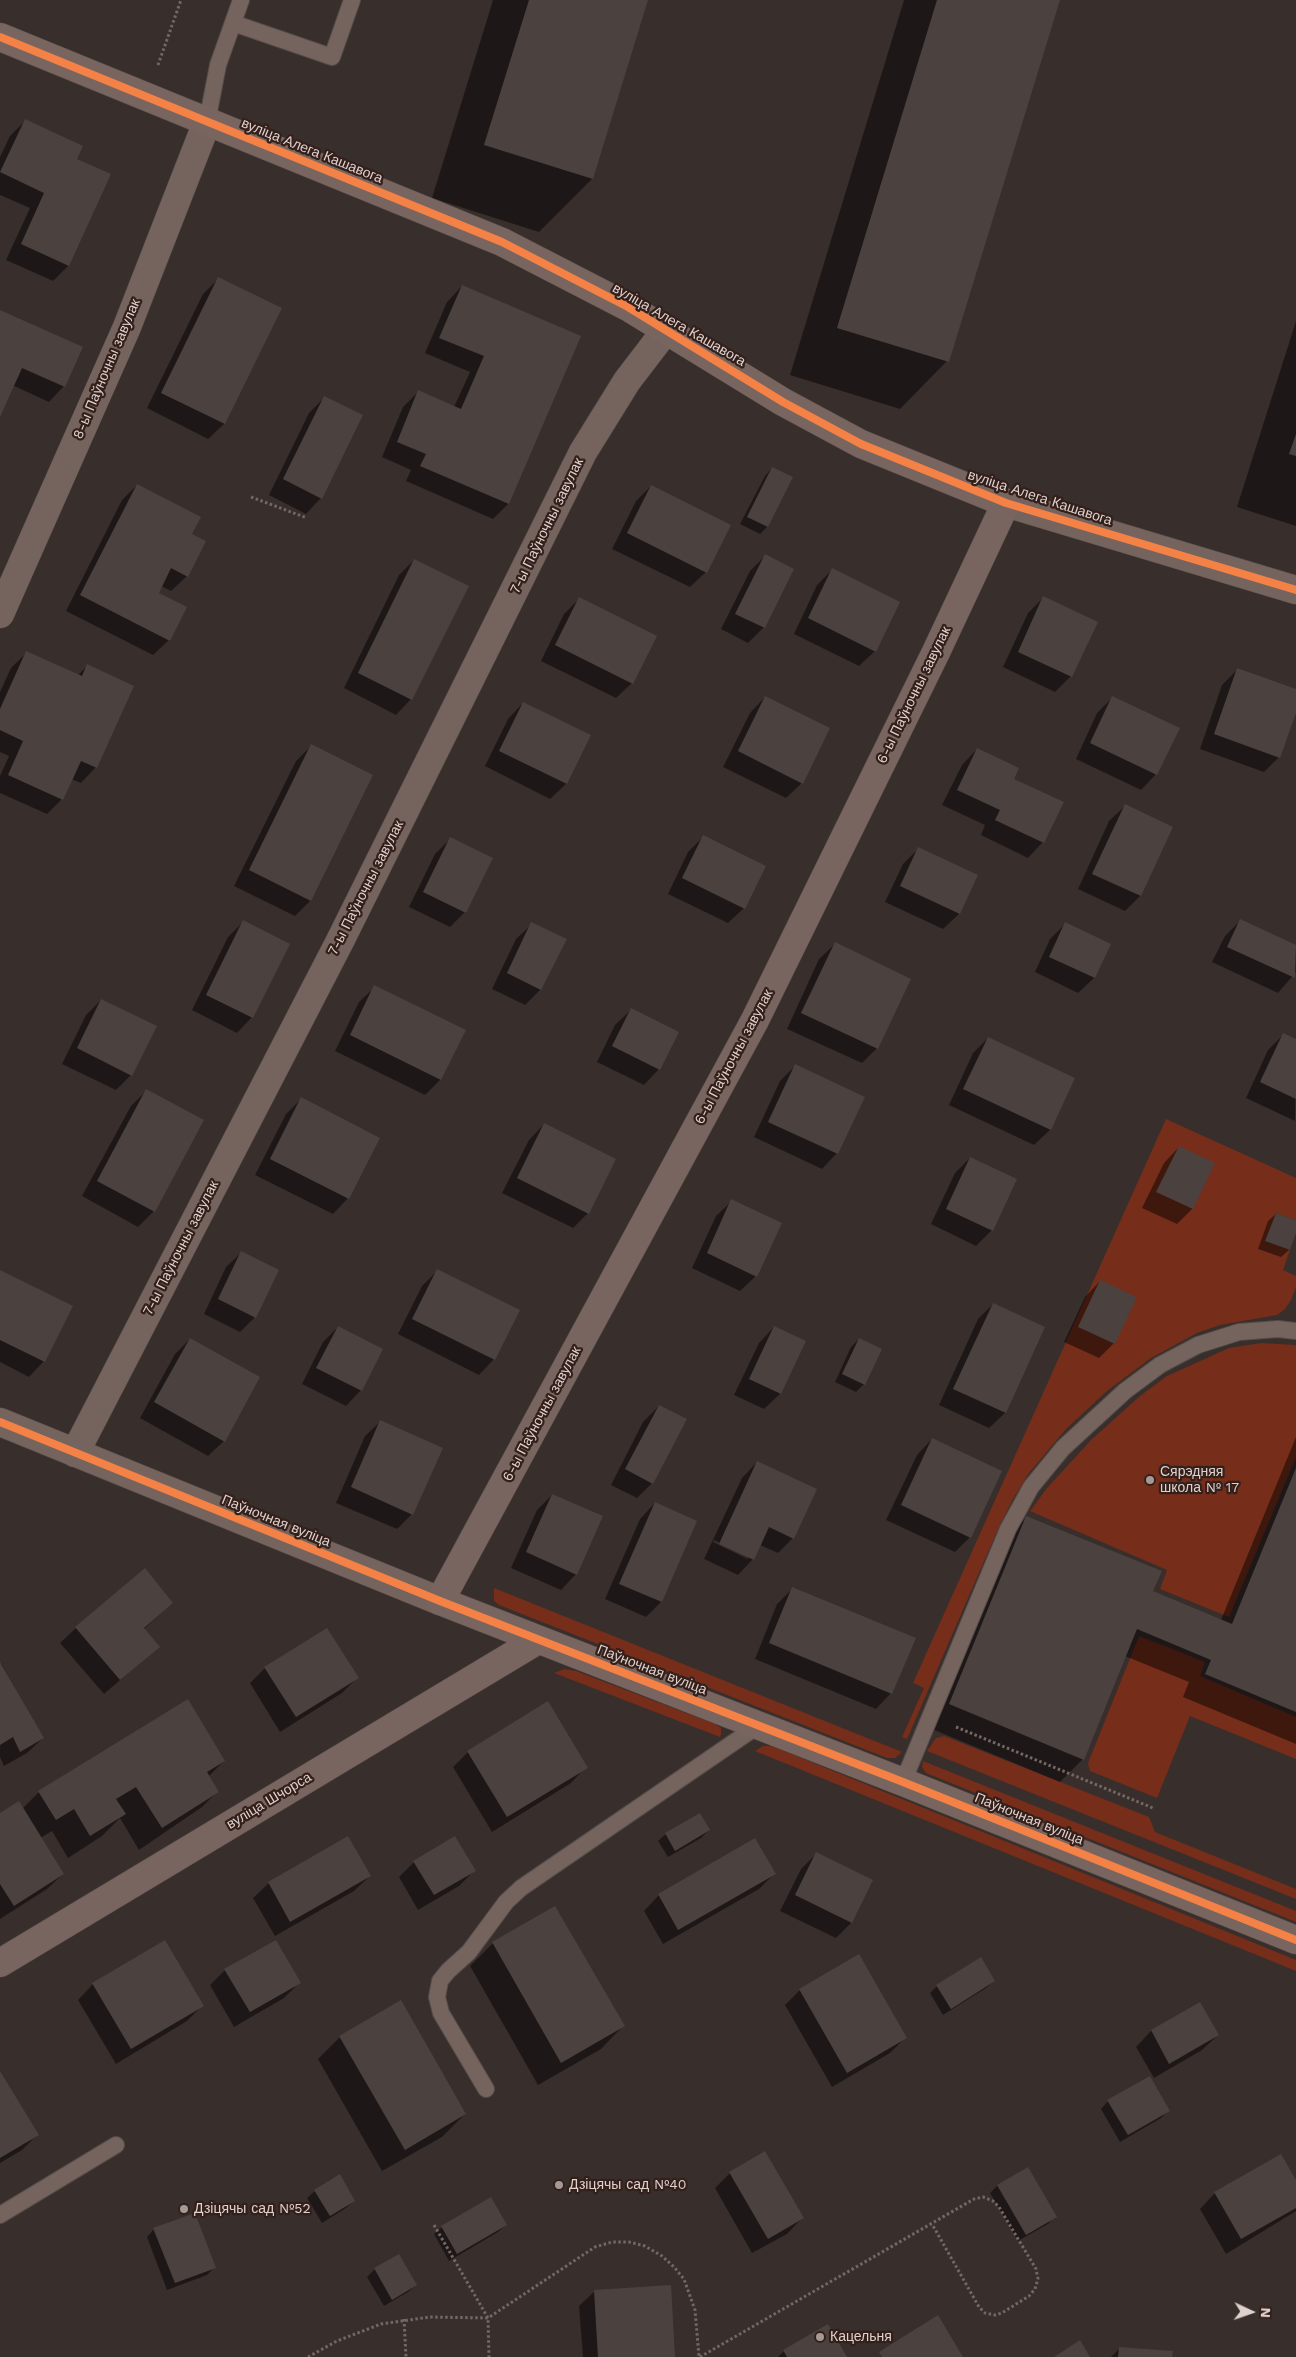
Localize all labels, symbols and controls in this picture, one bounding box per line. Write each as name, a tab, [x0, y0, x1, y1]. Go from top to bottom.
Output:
street label: вуліца Алега Кашавога	[239, 115, 385, 187]
street label: вуліца Алега Кашавога	[609, 280, 749, 370]
street label: 8-ы Паўночны завулак	[70, 296, 144, 442]
street label: 7-ы Паўночны завулак	[507, 455, 587, 597]
street label: вуліца Алега Кашавога	[966, 467, 1114, 529]
street label: 6-ы Паўночны завулак	[873, 624, 955, 766]
street label: 7-ы Паўночны завулак	[325, 818, 407, 958]
street label: 6-ы Паўночны завулак	[691, 987, 777, 1127]
street label: 7-ы Паўночны завулак	[140, 1178, 222, 1318]
street label: 6-ы Паўночны завулак	[499, 1344, 585, 1484]
place label: Сярэдняя школа № 17	[1160, 1464, 1239, 1496]
marker: Сярэдняя школа № 17	[1144, 1474, 1156, 1486]
street label: Паўночная вуліца	[219, 1491, 333, 1551]
street label: Паўночная вуліца	[595, 1641, 709, 1699]
street label: вуліца Шчорса	[223, 1769, 315, 1833]
street label: Паўночная вуліца	[972, 1789, 1086, 1849]
place label: Дзіцячы сад №40	[569, 2177, 687, 2193]
marker: Дзіцячы сад №40	[553, 2179, 565, 2191]
place label: Дзіцячы сад №52	[194, 2201, 311, 2217]
marker: Дзіцячы сад №52	[178, 2203, 190, 2215]
north arrow	[1226, 2287, 1276, 2337]
text: N	[1258, 2307, 1274, 2318]
place label: Кацельня	[830, 2329, 892, 2345]
marker: Кацельня	[814, 2331, 826, 2343]

